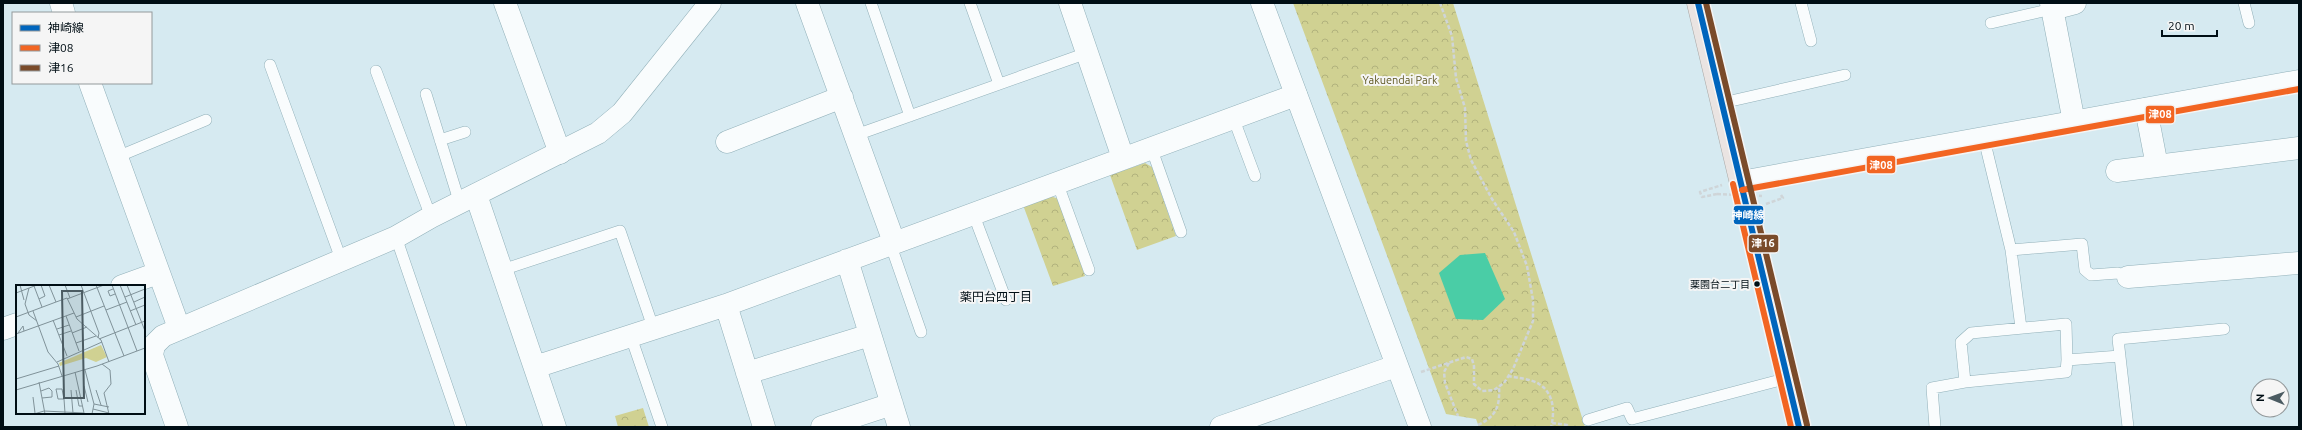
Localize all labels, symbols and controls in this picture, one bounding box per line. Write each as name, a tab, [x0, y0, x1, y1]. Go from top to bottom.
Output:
legend	[12, 12, 152, 84]
scale bar	[2162, 12, 2217, 38]
text: 20 m	[2168, 19, 2195, 32]
text: 神崎線	[48, 21, 84, 34]
text: 津08	[48, 41, 74, 54]
text: 津16	[48, 61, 74, 74]
park label: Yakuendai Park	[1363, 74, 1438, 86]
line badge: 津08	[2145, 105, 2175, 124]
text: 津08	[2148, 108, 2172, 120]
line badge: 津08	[1866, 155, 1896, 174]
text: 津08	[1869, 159, 1893, 171]
line badge: 神崎線	[1733, 205, 1764, 225]
text: 神崎線	[1732, 209, 1765, 221]
line badge: 津16	[1748, 234, 1779, 253]
text: 津16	[1751, 237, 1775, 249]
place label: 薬園台二丁目	[1690, 279, 1750, 290]
marker: 薬園台二丁目	[1752, 279, 1762, 289]
inset map	[16, 285, 145, 414]
district label: 薬円台四丁目	[960, 290, 1032, 303]
north arrow	[2250, 378, 2290, 418]
text: N	[2254, 394, 2266, 402]

